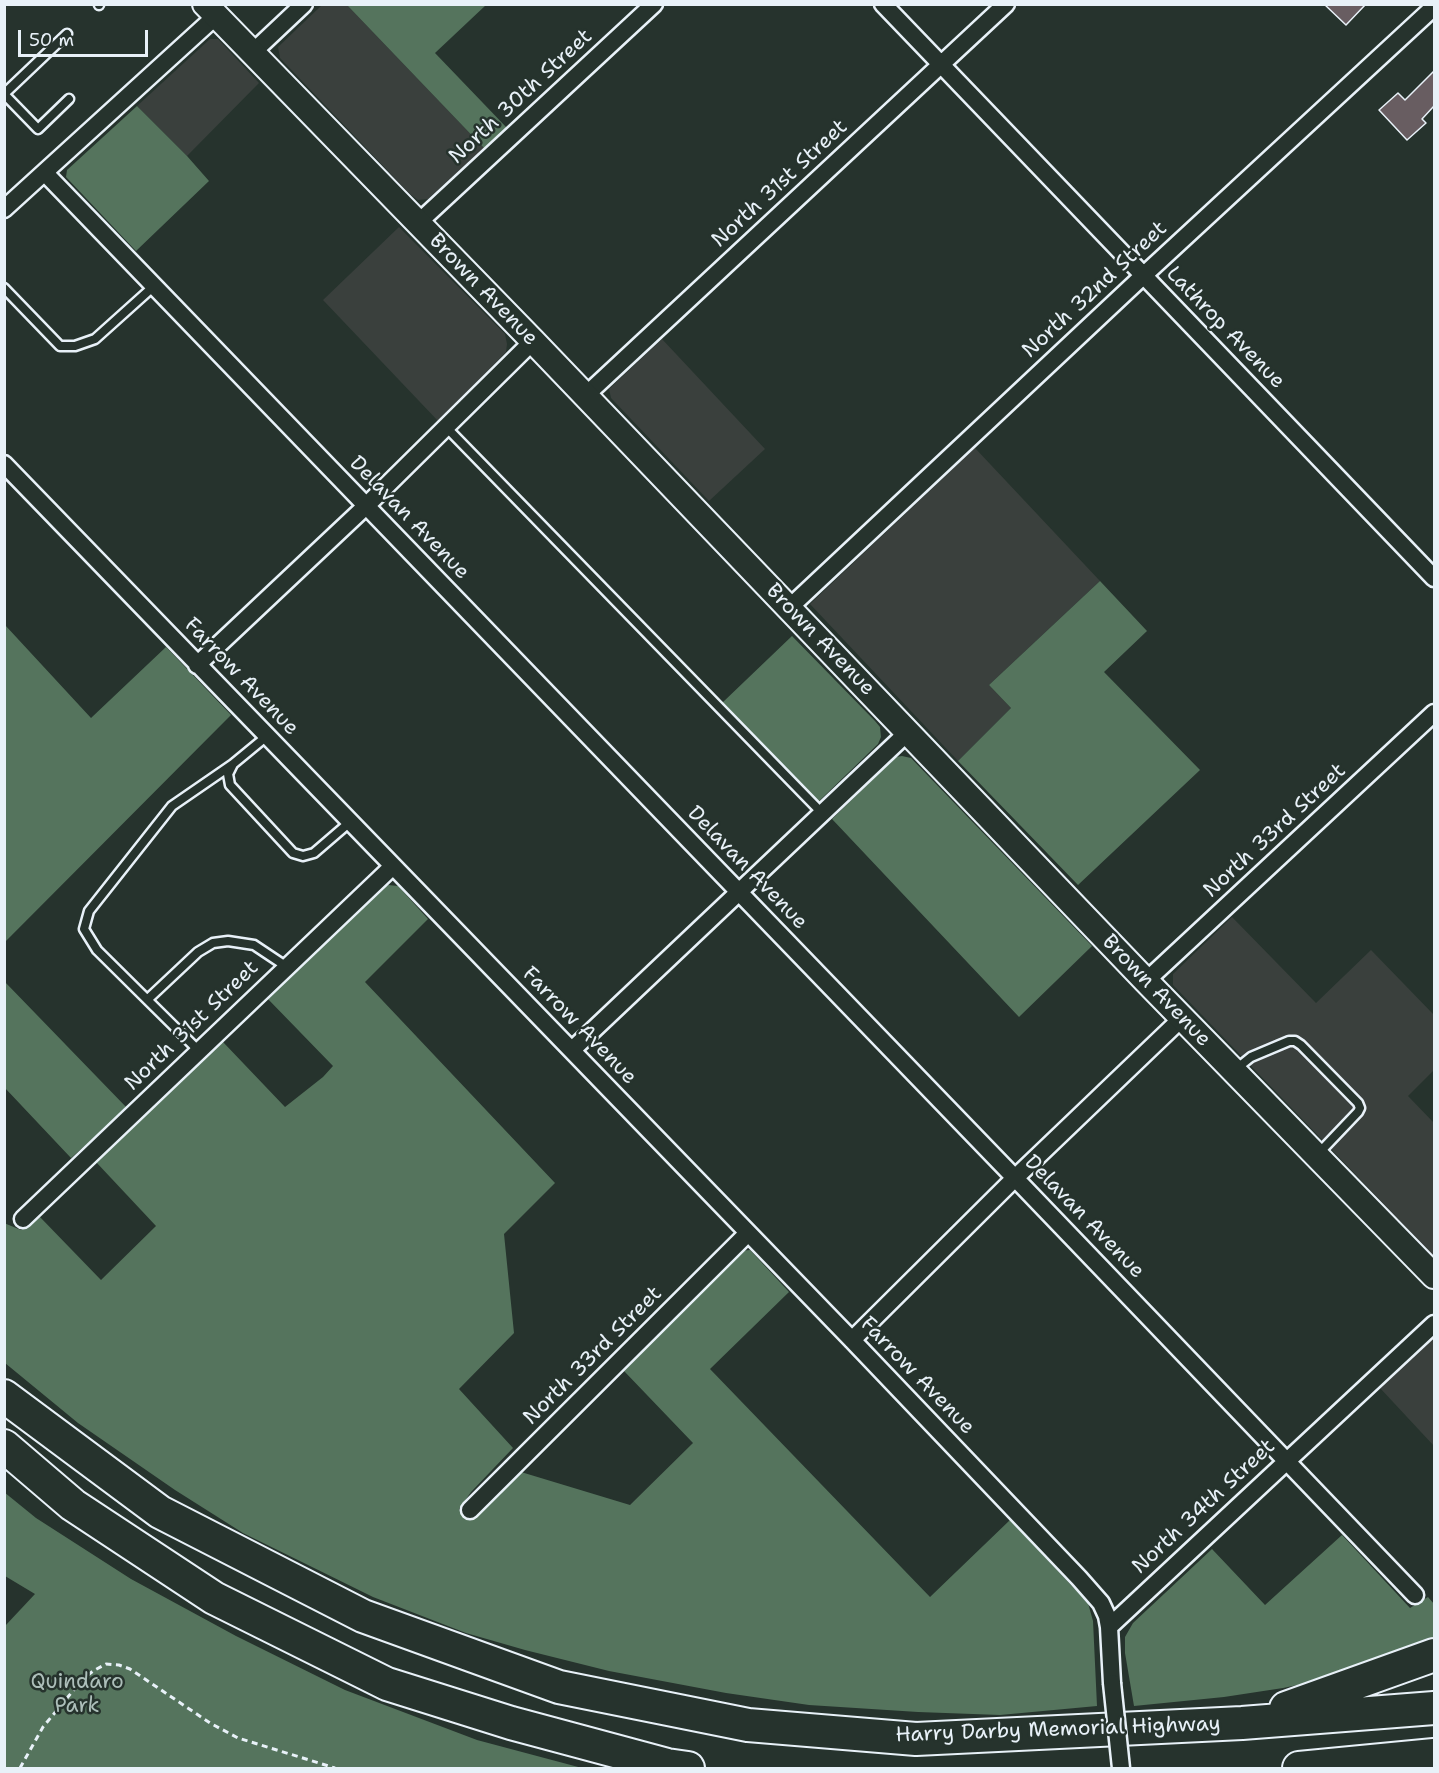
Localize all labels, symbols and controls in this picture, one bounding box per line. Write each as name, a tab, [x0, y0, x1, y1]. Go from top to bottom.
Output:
scale bar	[21, 18, 152, 56]
street label: North 30th Street	[444, 24, 598, 170]
text: 50 m	[29, 28, 74, 52]
street label: North 31st Street	[707, 115, 853, 253]
street label: North 32nd Street	[1017, 216, 1173, 364]
street label: Brown Avenue	[423, 229, 543, 351]
street label: Lathrop Avenue	[1160, 262, 1290, 394]
street label: Delavan Avenue	[344, 451, 474, 585]
street label: Brown Avenue	[760, 579, 880, 701]
street label: Farrow Avenue	[179, 613, 303, 741]
street label: North 33rd Street	[1199, 759, 1351, 903]
street label: Delavan Avenue	[682, 801, 812, 935]
street label: Brown Avenue	[1096, 930, 1216, 1052]
street label: North 31st Street	[120, 956, 264, 1096]
street label: Farrow Avenue	[517, 962, 641, 1090]
street label: Delavan Avenue	[1019, 1150, 1149, 1284]
street label: North 33rd Street	[519, 1282, 667, 1430]
street label: Farrow Avenue	[855, 1312, 979, 1440]
street label: North 34th Street	[1127, 1434, 1281, 1580]
park label: Quindaro Park	[30, 1670, 124, 1720]
street label: Harry Darby Memorial Highway	[895, 1712, 1221, 1748]

